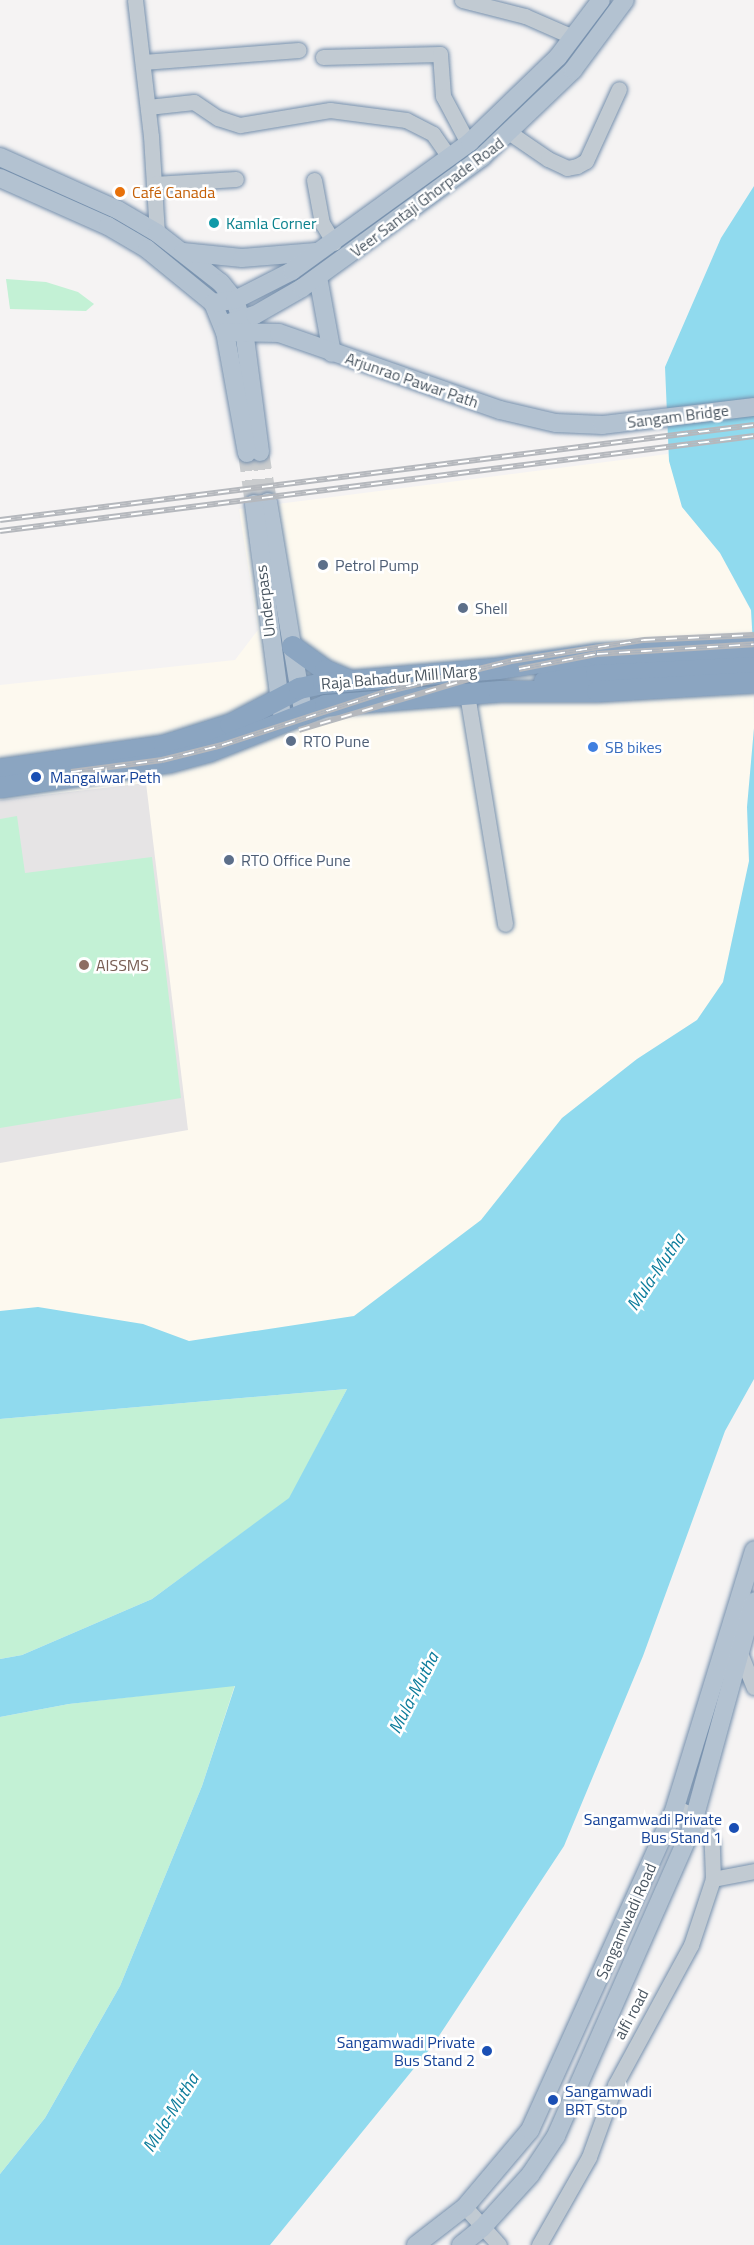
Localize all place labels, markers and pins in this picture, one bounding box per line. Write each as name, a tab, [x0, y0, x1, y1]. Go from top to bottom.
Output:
place label: Café Canada	[132, 182, 215, 202]
marker: Café Canada	[113, 185, 127, 199]
place label: Kamla Corner	[226, 213, 316, 233]
marker: Kamla Corner	[207, 216, 221, 230]
place label: Petrol Pump	[335, 555, 419, 575]
marker: Petrol Pump	[316, 558, 330, 572]
place label: Shell	[475, 598, 508, 618]
marker: Shell	[456, 601, 470, 615]
place label: RTO Pune	[303, 731, 370, 751]
marker: RTO Pune	[284, 734, 298, 748]
place label: SB bikes	[605, 737, 662, 757]
marker: SB bikes	[586, 740, 600, 754]
place label: Mangalwar Peth	[50, 767, 161, 787]
marker: Mangalwar Peth	[27, 768, 45, 786]
place label: RTO Office Pune	[241, 850, 351, 870]
marker: RTO Office Pune	[222, 853, 236, 867]
place label: AISSMS	[96, 955, 149, 975]
marker: AISSMS	[77, 958, 91, 972]
place label: Sangamwadi Private Bus Stand 1	[584, 1809, 722, 1847]
marker: Sangamwadi Private Bus Stand 1	[727, 1821, 741, 1835]
place label: Sangamwadi Private Bus Stand 2	[337, 2032, 475, 2070]
marker: Sangamwadi Private Bus Stand 2	[480, 2044, 494, 2058]
place label: Sangamwadi BRT Stop	[565, 2081, 652, 2119]
marker: Sangamwadi BRT Stop	[546, 2093, 560, 2107]

